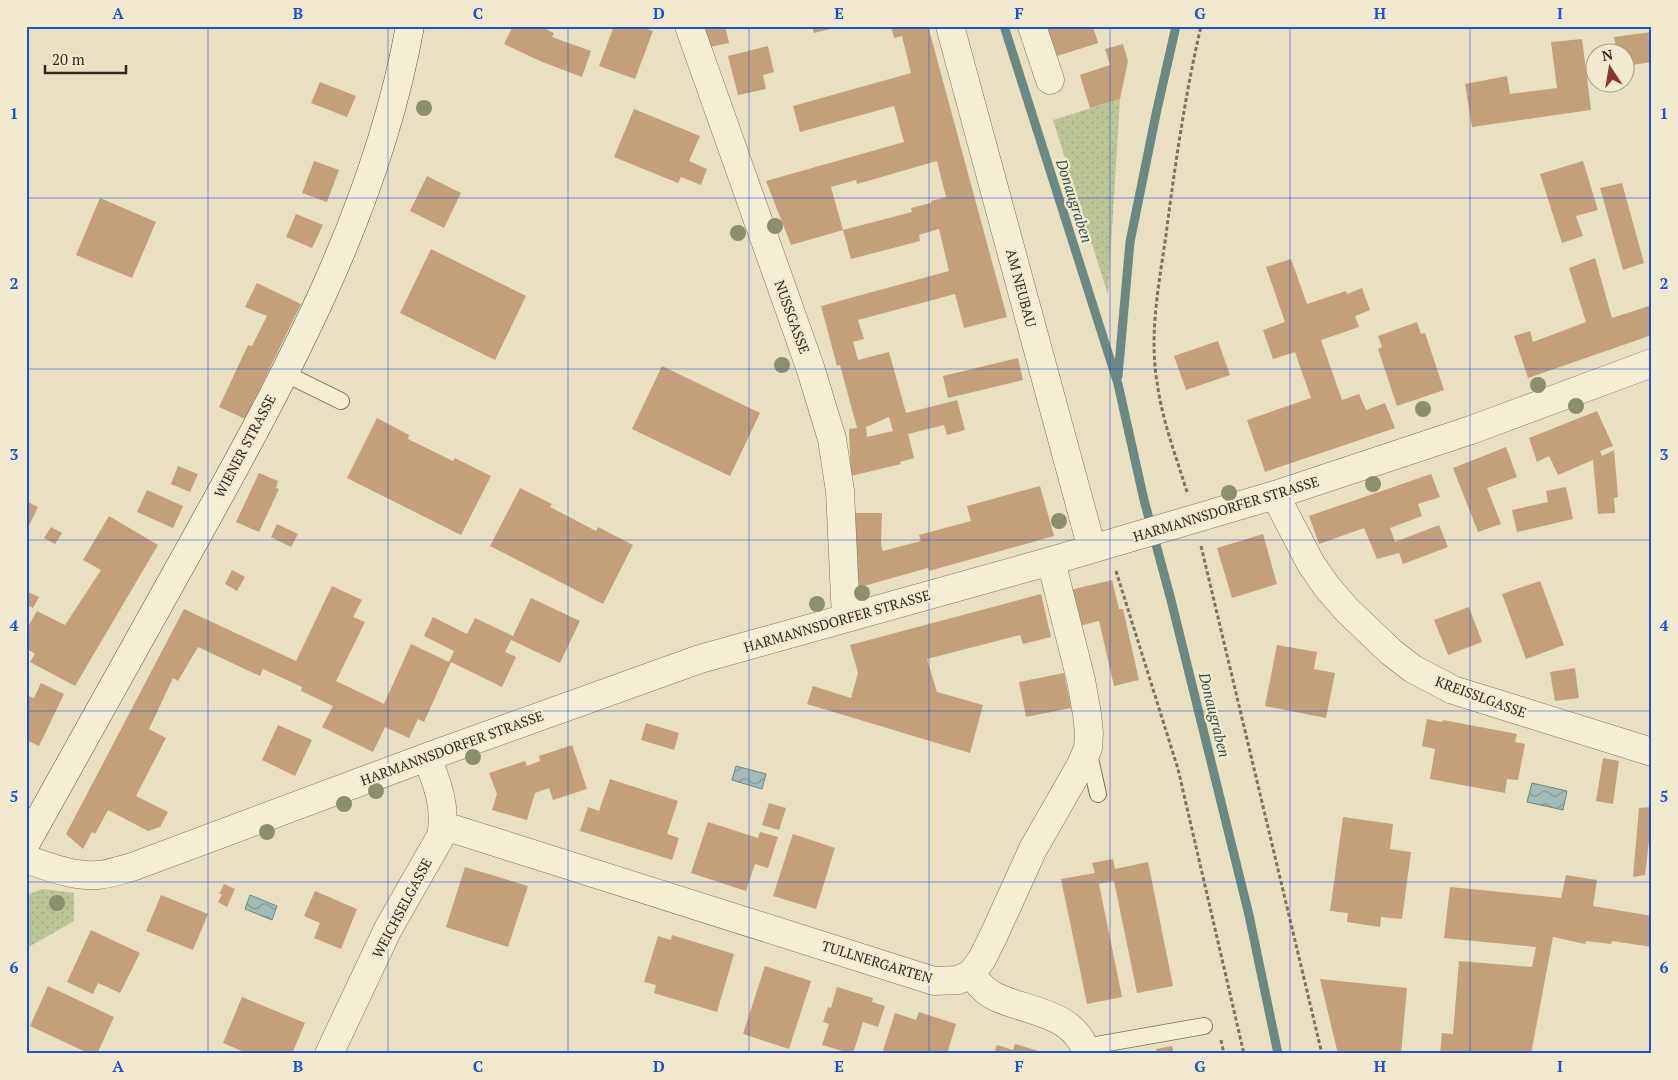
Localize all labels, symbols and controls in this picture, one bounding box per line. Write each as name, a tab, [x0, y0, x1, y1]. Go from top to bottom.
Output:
text: A	[112, 2, 124, 24]
text: B	[293, 2, 303, 24]
text: C	[473, 2, 483, 24]
text: D	[653, 2, 665, 24]
text: E	[834, 2, 844, 24]
text: F	[1014, 2, 1024, 24]
text: G	[1194, 2, 1206, 24]
text: H	[1374, 2, 1386, 24]
text: I	[1557, 2, 1563, 24]
scale bar	[45, 42, 126, 74]
north arrow	[1586, 42, 1636, 92]
text: N	[1600, 44, 1615, 65]
text: 20 m	[52, 49, 85, 69]
text: 1	[9, 102, 19, 124]
text: 1	[1659, 102, 1669, 124]
water label: Donaugraben	[1052, 155, 1098, 245]
street label: AM NEUBAU	[1002, 247, 1041, 330]
text: 2	[9, 272, 19, 294]
text: 2	[1659, 272, 1669, 294]
street label: NUSSGASSE	[770, 277, 815, 356]
street label: WIENER STRASSE	[209, 391, 280, 501]
text: 3	[9, 443, 19, 465]
text: 3	[1659, 443, 1669, 465]
street label: HARMANNSDORFER STRASSE	[1131, 471, 1321, 546]
street label: HARMANNSDORFER STRASSE	[741, 585, 932, 656]
text: 4	[9, 614, 19, 636]
text: 4	[1659, 614, 1669, 636]
water label: Donaugraben	[1195, 669, 1235, 759]
street label: KREISSLGASSE	[1433, 671, 1529, 722]
street label: HARMANNSDORFER STRASSE	[358, 706, 546, 790]
text: 5	[9, 785, 19, 807]
text: 5	[1659, 785, 1669, 807]
street label: WEICHSELGASSE	[367, 854, 436, 961]
street label: TULLNERGARTEN	[819, 936, 935, 987]
text: 6	[9, 956, 19, 978]
text: 6	[1659, 956, 1669, 978]
text: A	[112, 1055, 124, 1077]
text: B	[293, 1055, 303, 1077]
text: C	[473, 1055, 483, 1077]
text: D	[653, 1055, 665, 1077]
text: E	[834, 1055, 844, 1077]
text: F	[1014, 1055, 1024, 1077]
text: G	[1194, 1055, 1206, 1077]
text: H	[1374, 1055, 1386, 1077]
text: I	[1557, 1055, 1563, 1077]

